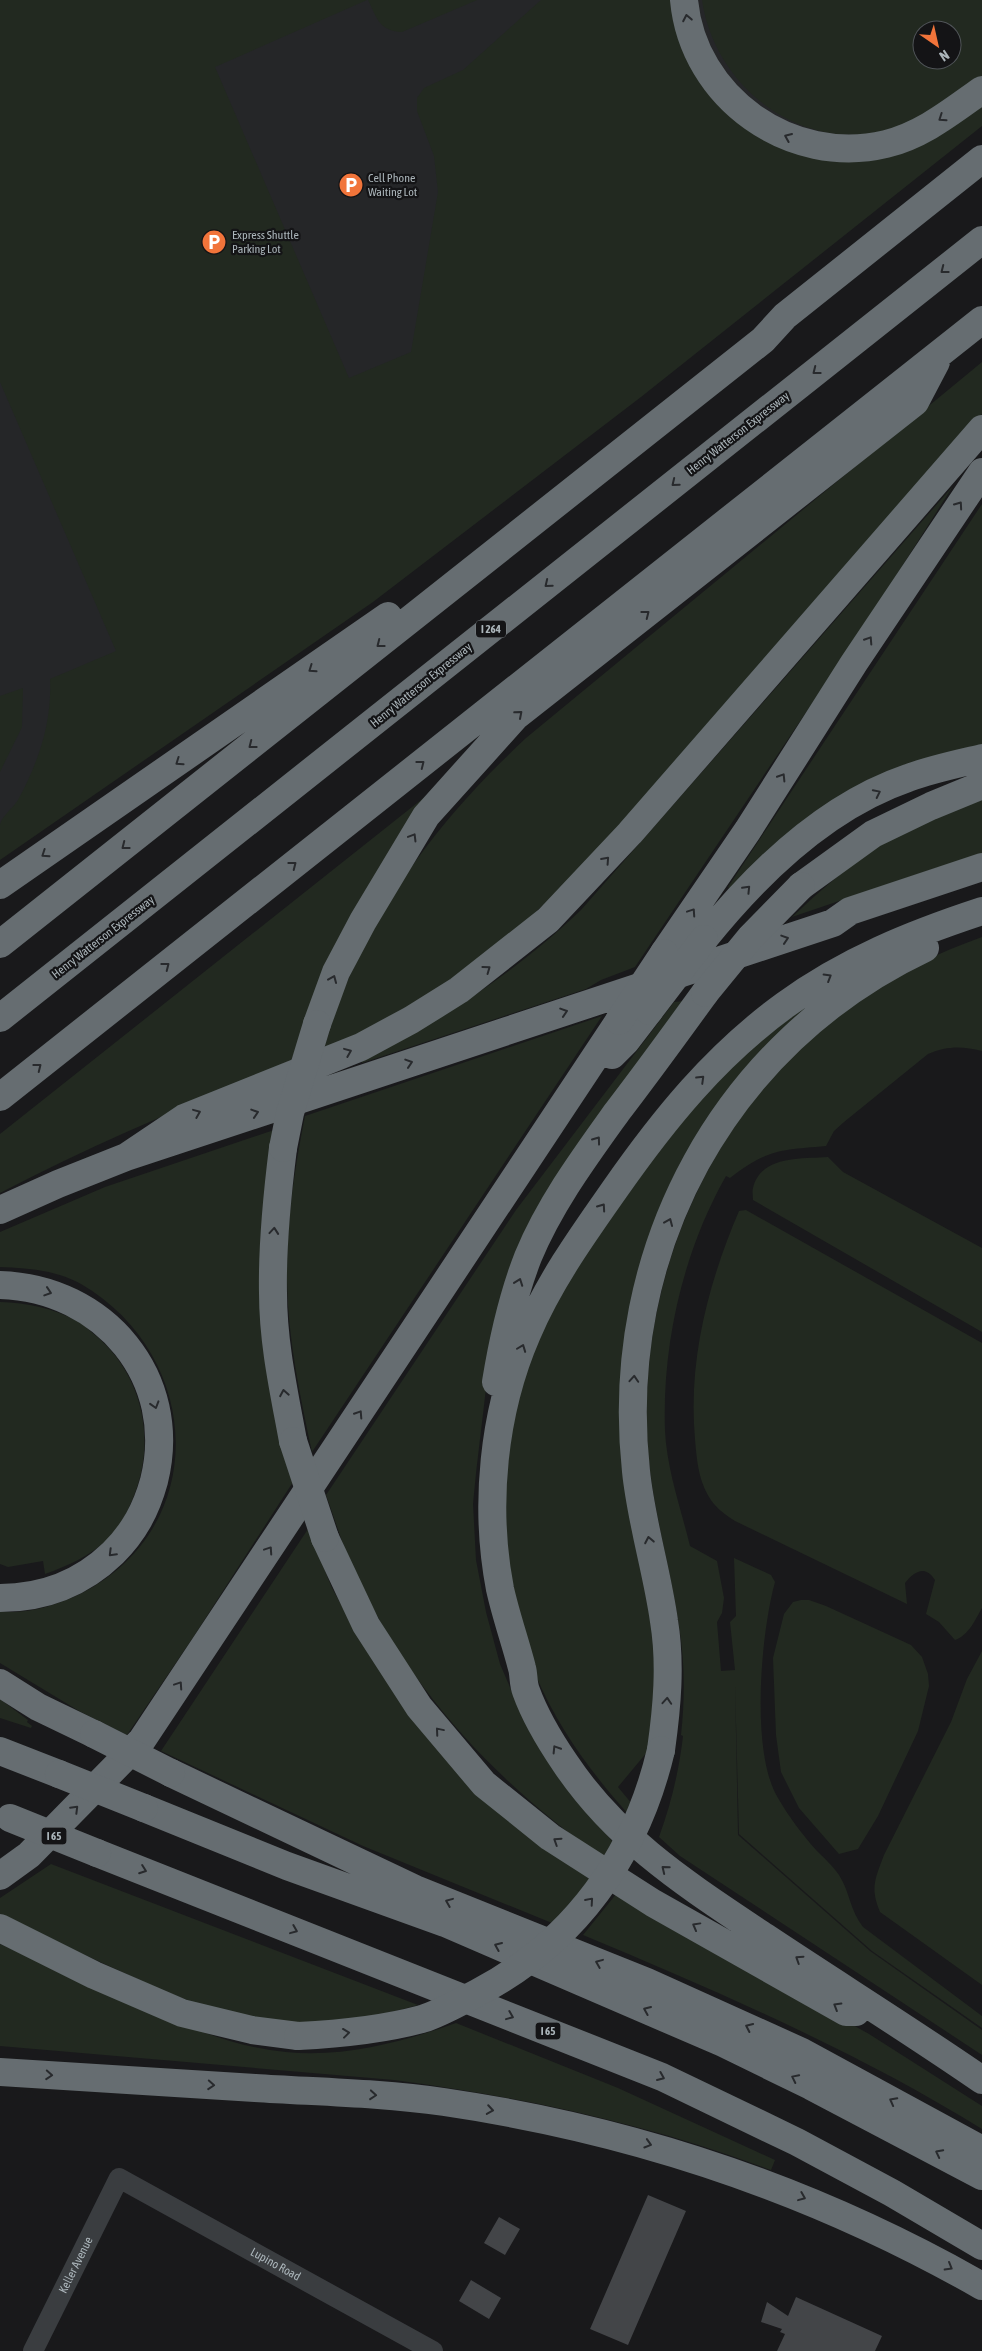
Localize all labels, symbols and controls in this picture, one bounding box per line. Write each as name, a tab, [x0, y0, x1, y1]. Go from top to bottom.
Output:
one-way arrow	[682, 14, 693, 23]
north arrow	[912, 20, 962, 70]
text: N	[936, 47, 952, 65]
one-way arrow	[938, 112, 947, 121]
one-way arrow	[784, 133, 793, 143]
place label: Cell Phone Waiting Lot	[368, 171, 418, 199]
parking icon: Cell Phone Waiting Lot	[338, 172, 364, 198]
place label: Express Shuttle Parking Lot	[232, 228, 299, 256]
parking icon: Express Shuttle Parking Lot	[201, 229, 227, 255]
one-way arrow	[941, 264, 950, 272]
one-way arrow	[813, 365, 822, 374]
street label: Henry Watterson Expressway	[684, 389, 792, 477]
one-way arrow	[672, 477, 681, 486]
one-way arrow	[953, 501, 962, 511]
one-way arrow	[545, 578, 554, 587]
one-way arrow	[640, 611, 649, 619]
road number: I 264	[476, 620, 506, 638]
one-way arrow	[863, 636, 872, 646]
one-way arrow	[376, 638, 385, 647]
street label: Henry Watterson Expressway	[368, 640, 474, 730]
one-way arrow	[308, 663, 318, 672]
one-way arrow	[513, 711, 522, 720]
one-way arrow	[248, 739, 258, 748]
one-way arrow	[175, 756, 185, 765]
one-way arrow	[415, 761, 424, 770]
one-way arrow	[775, 773, 785, 782]
one-way arrow	[872, 788, 881, 799]
one-way arrow	[407, 834, 417, 843]
one-way arrow	[122, 840, 131, 848]
one-way arrow	[41, 848, 51, 857]
one-way arrow	[600, 856, 609, 865]
one-way arrow	[287, 863, 296, 871]
one-way arrow	[741, 885, 750, 894]
street label: Henry Watterson Expressway	[49, 893, 157, 981]
one-way arrow	[686, 909, 695, 918]
one-way arrow	[780, 935, 788, 945]
one-way arrow	[160, 964, 169, 972]
one-way arrow	[481, 967, 490, 975]
one-way arrow	[822, 974, 831, 984]
one-way arrow	[328, 975, 338, 983]
one-way arrow	[559, 1008, 567, 1018]
one-way arrow	[343, 1048, 351, 1058]
one-way arrow	[405, 1059, 413, 1069]
one-way arrow	[32, 1064, 41, 1072]
one-way arrow	[696, 1075, 705, 1084]
one-way arrow	[192, 1108, 201, 1119]
one-way arrow	[250, 1109, 259, 1119]
one-way arrow	[591, 1136, 600, 1146]
one-way arrow	[597, 1204, 605, 1213]
one-way arrow	[663, 1218, 673, 1226]
one-way arrow	[268, 1227, 279, 1235]
one-way arrow	[513, 1279, 523, 1287]
one-way arrow	[43, 1287, 52, 1297]
one-way arrow	[516, 1344, 526, 1352]
one-way arrow	[628, 1375, 639, 1383]
one-way arrow	[280, 1388, 290, 1397]
one-way arrow	[149, 1400, 159, 1408]
one-way arrow	[353, 1410, 362, 1420]
one-way arrow	[644, 1536, 654, 1545]
one-way arrow	[263, 1546, 272, 1555]
one-way arrow	[109, 1548, 118, 1557]
one-way arrow	[173, 1681, 182, 1691]
one-way arrow	[661, 1697, 672, 1705]
one-way arrow	[436, 1728, 445, 1737]
one-way arrow	[553, 1746, 562, 1755]
one-way arrow	[69, 1805, 78, 1814]
road number: I 65	[42, 1828, 66, 1844]
one-way arrow	[554, 1838, 563, 1847]
one-way arrow	[138, 1864, 147, 1874]
one-way arrow	[662, 1866, 671, 1874]
one-way arrow	[585, 1897, 594, 1906]
one-way arrow	[445, 1898, 453, 1908]
one-way arrow	[692, 1923, 701, 1933]
one-way arrow	[289, 1924, 298, 1934]
one-way arrow	[494, 1941, 503, 1952]
one-way arrow	[796, 1956, 805, 1966]
one-way arrow	[595, 1959, 604, 1969]
one-way arrow	[834, 2003, 843, 2013]
one-way arrow	[643, 2006, 652, 2017]
one-way arrow	[505, 2010, 514, 2020]
road number: I 65	[536, 2022, 560, 2040]
one-way arrow	[745, 2024, 754, 2034]
one-way arrow	[343, 2028, 351, 2039]
one-way arrow	[45, 2069, 53, 2080]
one-way arrow	[656, 2071, 665, 2082]
one-way arrow	[791, 2074, 800, 2084]
one-way arrow	[207, 2080, 215, 2091]
one-way arrow	[369, 2090, 377, 2101]
one-way arrow	[890, 2097, 899, 2107]
one-way arrow	[485, 2104, 494, 2114]
one-way arrow	[644, 2139, 652, 2149]
one-way arrow	[935, 2149, 944, 2159]
one-way arrow	[797, 2191, 806, 2202]
street label: Keller Avenue	[56, 2234, 96, 2296]
street label: Lupino Road	[248, 2245, 303, 2284]
one-way arrow	[943, 2261, 952, 2271]

